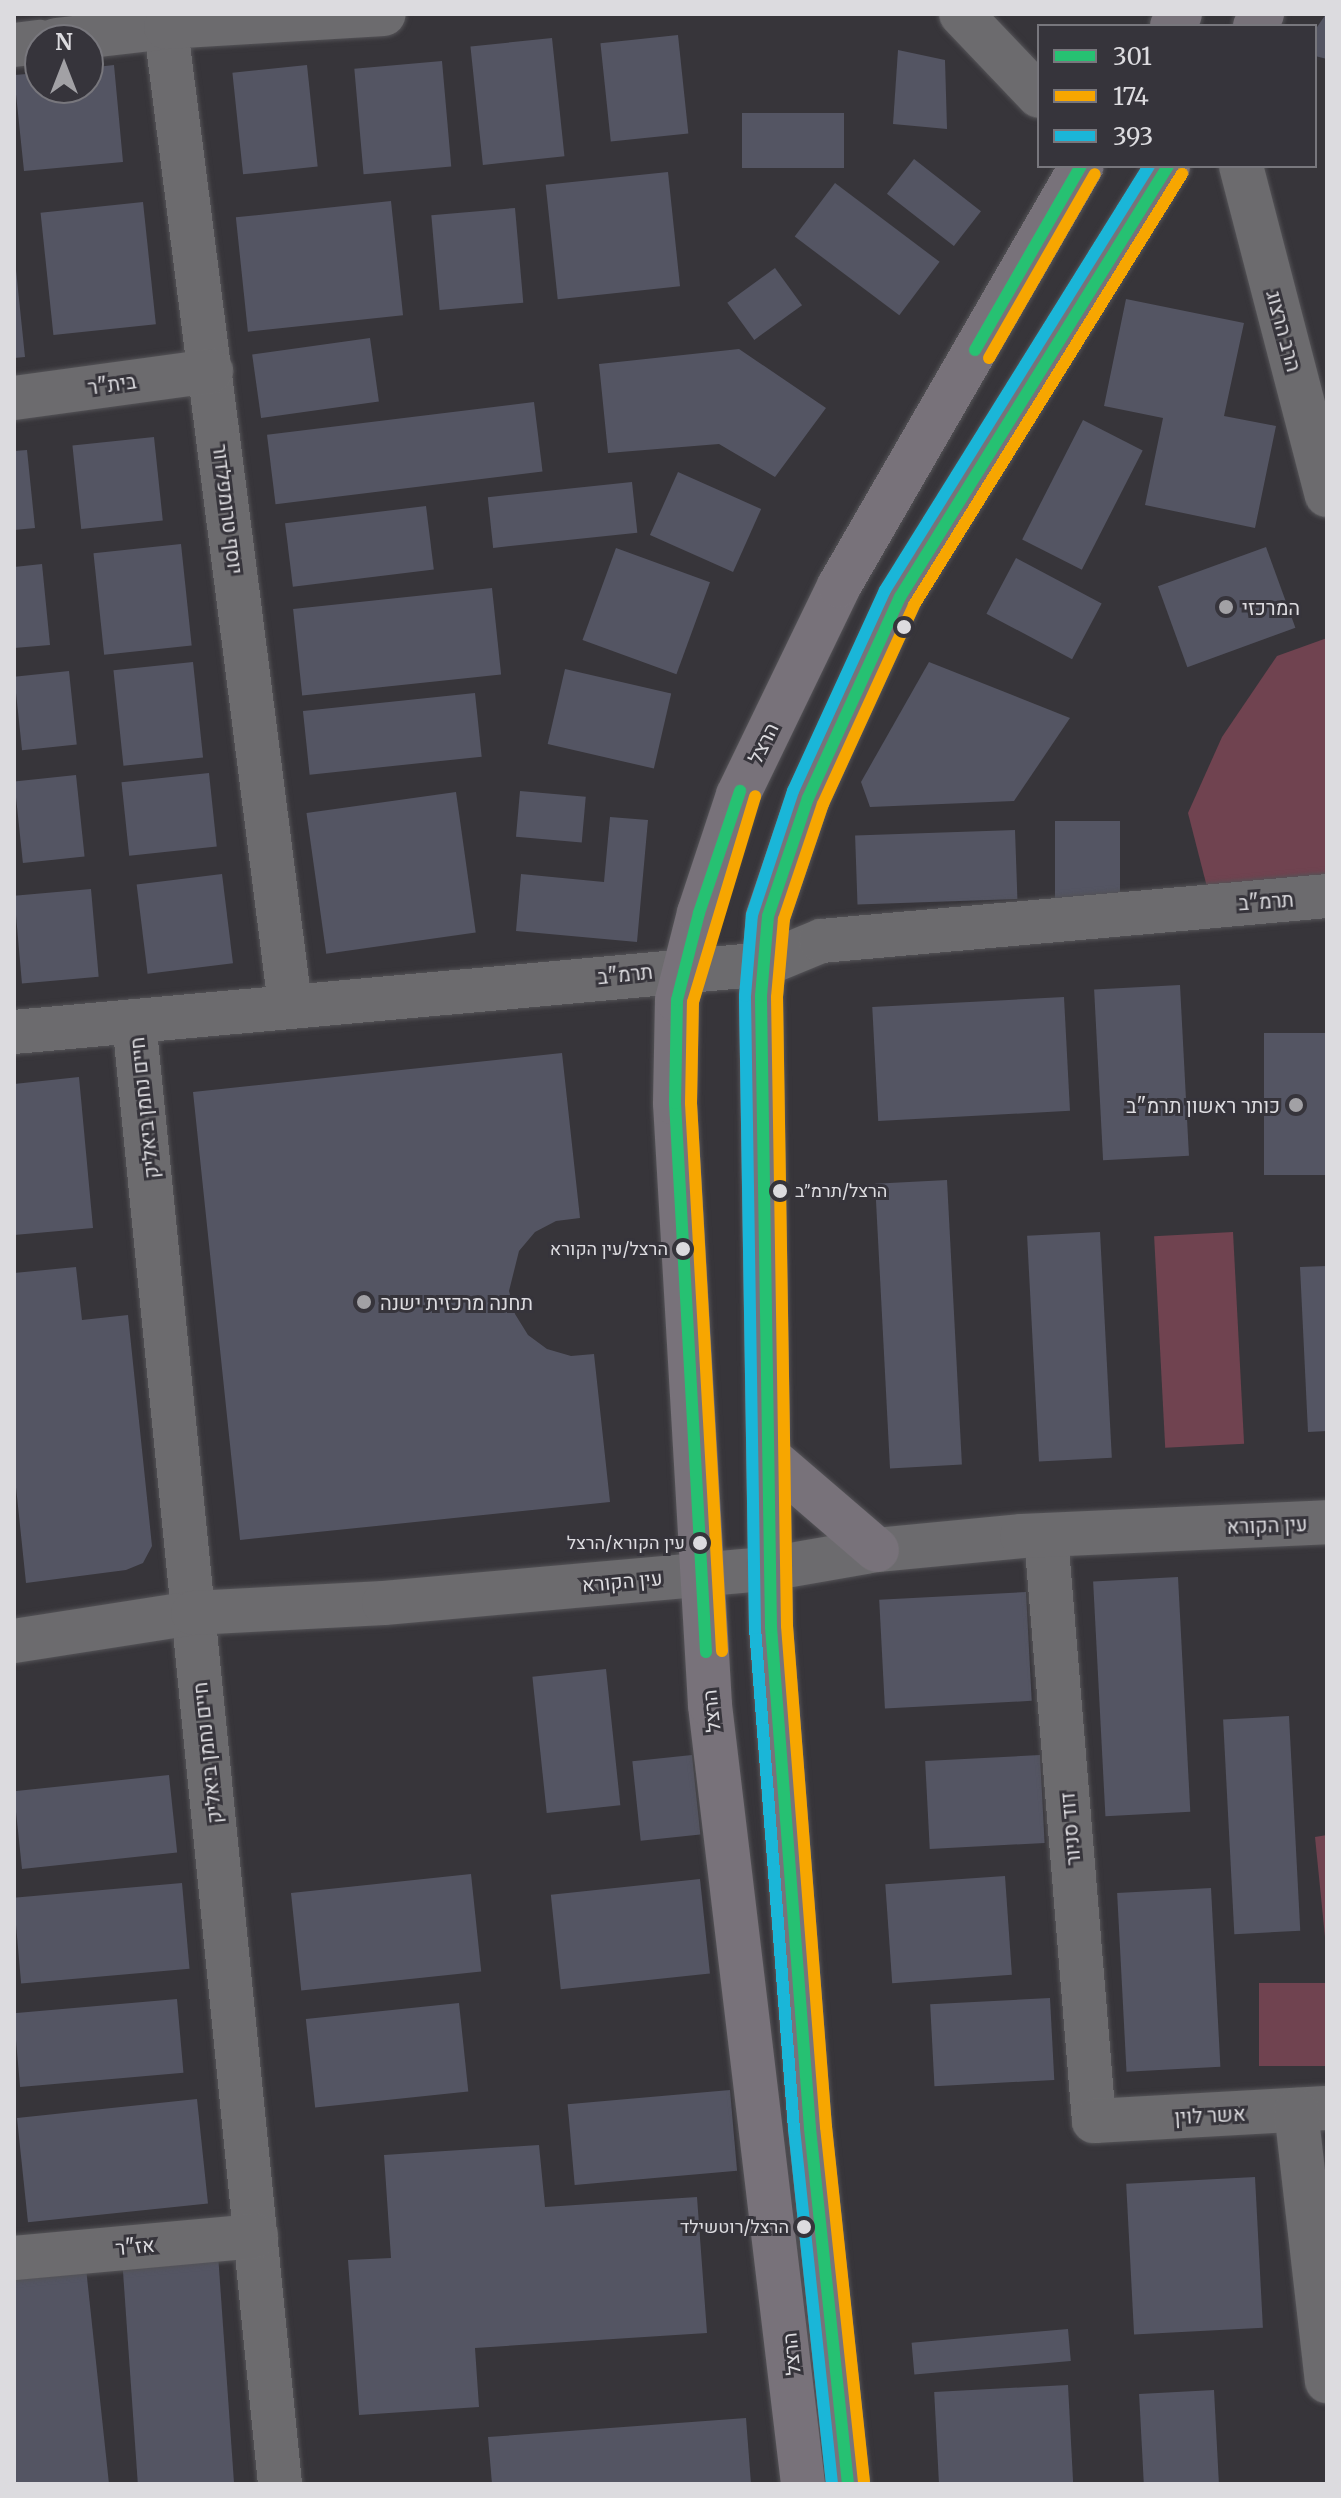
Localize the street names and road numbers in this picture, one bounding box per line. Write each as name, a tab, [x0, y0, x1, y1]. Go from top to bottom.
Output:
street label: הרב הרצוג	[1262, 288, 1306, 374]
street label: בית"ר	[86, 369, 138, 399]
street label: יוסף טרומפלדור	[208, 443, 248, 575]
street label: הרצל	[743, 719, 783, 767]
street label: תרמ"ב	[1238, 887, 1294, 915]
street label: תרמ"ב	[596, 959, 654, 989]
street label: חיים נחמן ביאליק	[125, 1036, 163, 1180]
street label: עין הקורא	[1226, 1512, 1308, 1538]
street label: עין הקורא	[581, 1566, 663, 1596]
street label: חיים נחמן ביאליק	[188, 1681, 226, 1825]
street label: הרצל	[697, 1688, 725, 1734]
street label: דוד סניור	[1055, 1791, 1085, 1867]
street label: אשר לוין	[1174, 2101, 1246, 2129]
street label: אז"ר	[114, 2232, 156, 2260]
street label: הרצל	[777, 2331, 805, 2377]

